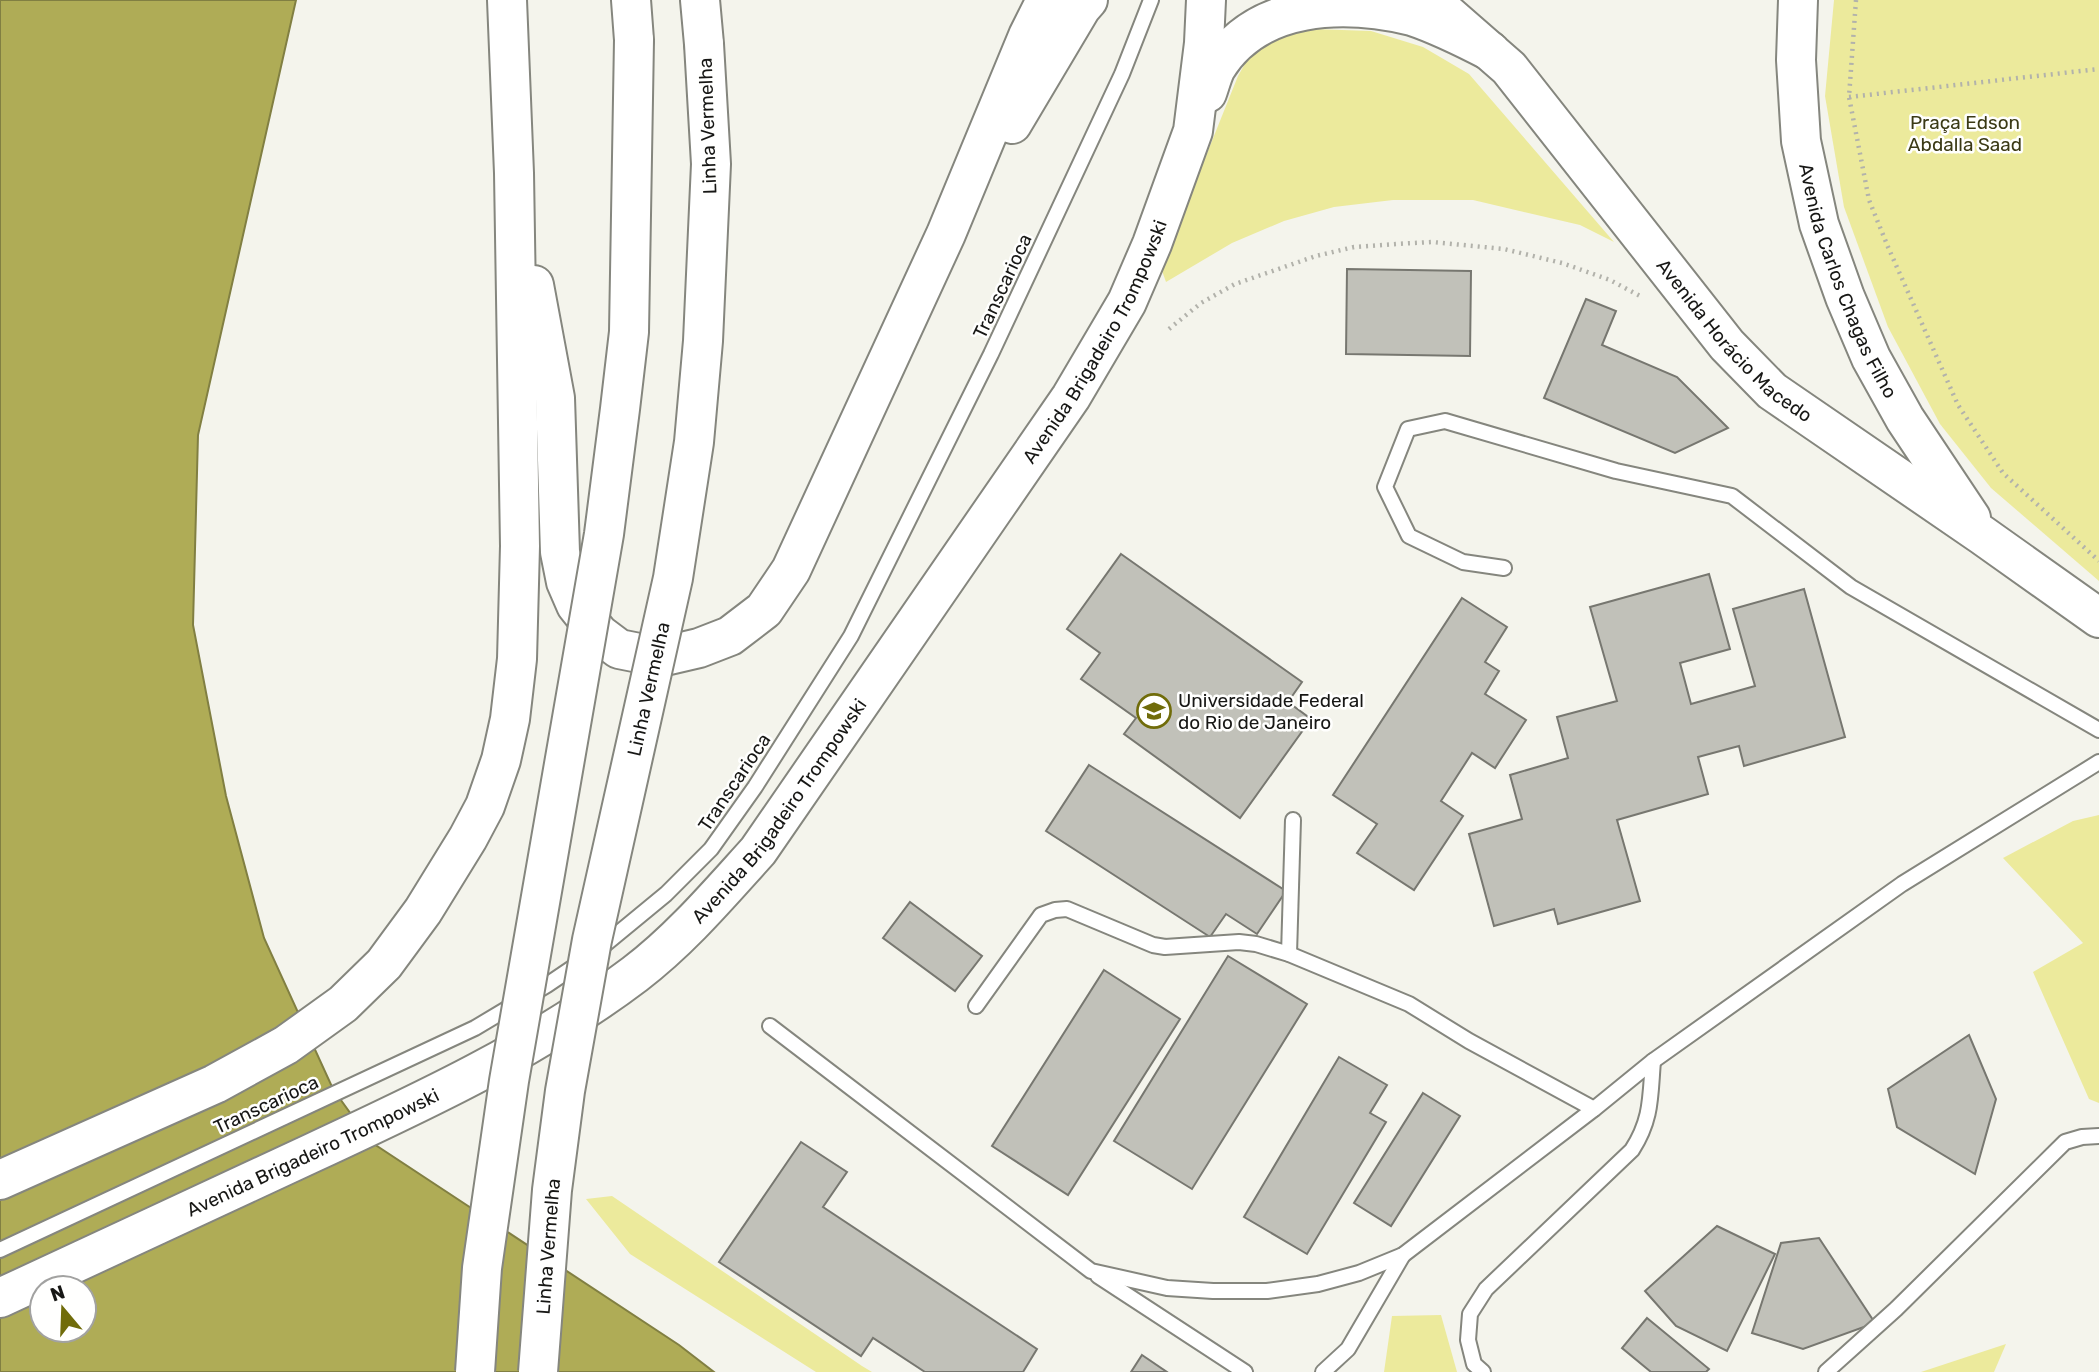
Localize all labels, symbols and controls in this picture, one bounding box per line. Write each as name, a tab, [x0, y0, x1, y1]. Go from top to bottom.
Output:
street label: Linha Vermelha	[694, 57, 721, 195]
park label: Praça Edson Abdalla Saad	[1908, 111, 2022, 156]
street label: Avenida Carlos Chagas Filho	[1794, 161, 1902, 402]
street label: Avenida Brigadeiro Trompowski	[1018, 217, 1172, 468]
street label: Transcarioca	[968, 230, 1037, 342]
street label: Avenida Horácio Macedo	[1652, 254, 1816, 427]
street label: Linha Vermelha	[623, 620, 675, 758]
place label: Universidade Federal do Rio de Janeiro	[1178, 689, 1364, 734]
school or university icon: Universidade Federal do Rio de Janeiro	[1135, 692, 1173, 730]
street label: Avenida Brigadeiro Trompowski	[687, 694, 872, 928]
street label: Transcarioca	[693, 729, 776, 836]
street label: Transcarioca	[210, 1070, 322, 1139]
street label: Avenida Brigadeiro Trompowski	[183, 1083, 443, 1222]
street label: Linha Vermelha	[531, 1177, 565, 1315]
north arrow	[28, 1274, 98, 1344]
text: N	[47, 1280, 68, 1306]

